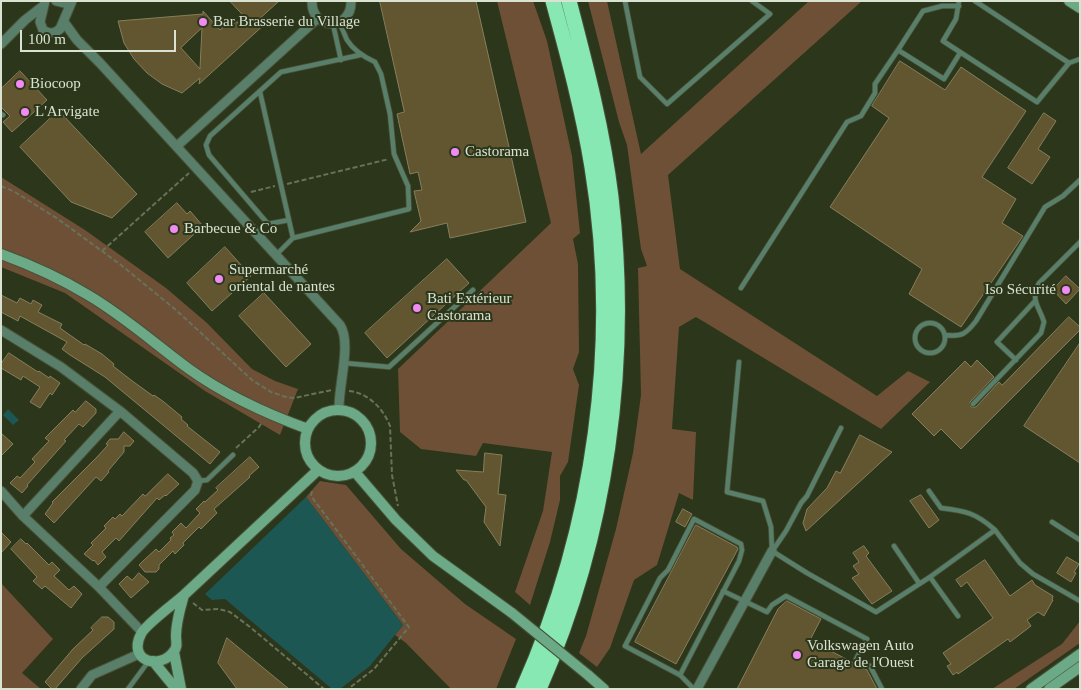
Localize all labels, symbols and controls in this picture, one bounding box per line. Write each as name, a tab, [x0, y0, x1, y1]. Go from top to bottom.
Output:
place label: Bar Brasserie du Village	[213, 13, 360, 31]
marker: Bar Brasserie du Village	[197, 16, 209, 28]
scale bar	[22, 20, 179, 52]
text: 100 m	[28, 31, 66, 47]
place label: Biocoop	[30, 75, 81, 93]
marker: Biocoop	[14, 78, 26, 90]
place label: L'Arvigate	[35, 103, 99, 121]
marker: L'Arvigate	[19, 106, 31, 118]
place label: Castorama	[465, 143, 529, 161]
marker: Castorama	[449, 146, 461, 158]
place label: Barbecue & Co	[184, 220, 277, 238]
marker: Barbecue & Co	[168, 223, 180, 235]
place label: Supermarché oriental de nantes	[229, 261, 335, 296]
marker: Supermarché oriental de nantes	[213, 273, 225, 285]
place label: Iso Sécurité	[985, 281, 1056, 299]
marker: Iso Sécurité	[1060, 284, 1072, 296]
place label: Bati Extérieur Castorama	[427, 290, 512, 325]
marker: Bati Extérieur Castorama	[411, 302, 423, 314]
place label: Volkswagen Auto Garage de l'Ouest	[807, 637, 914, 672]
marker: Volkswagen Auto Garage de l'Ouest	[791, 649, 803, 661]

